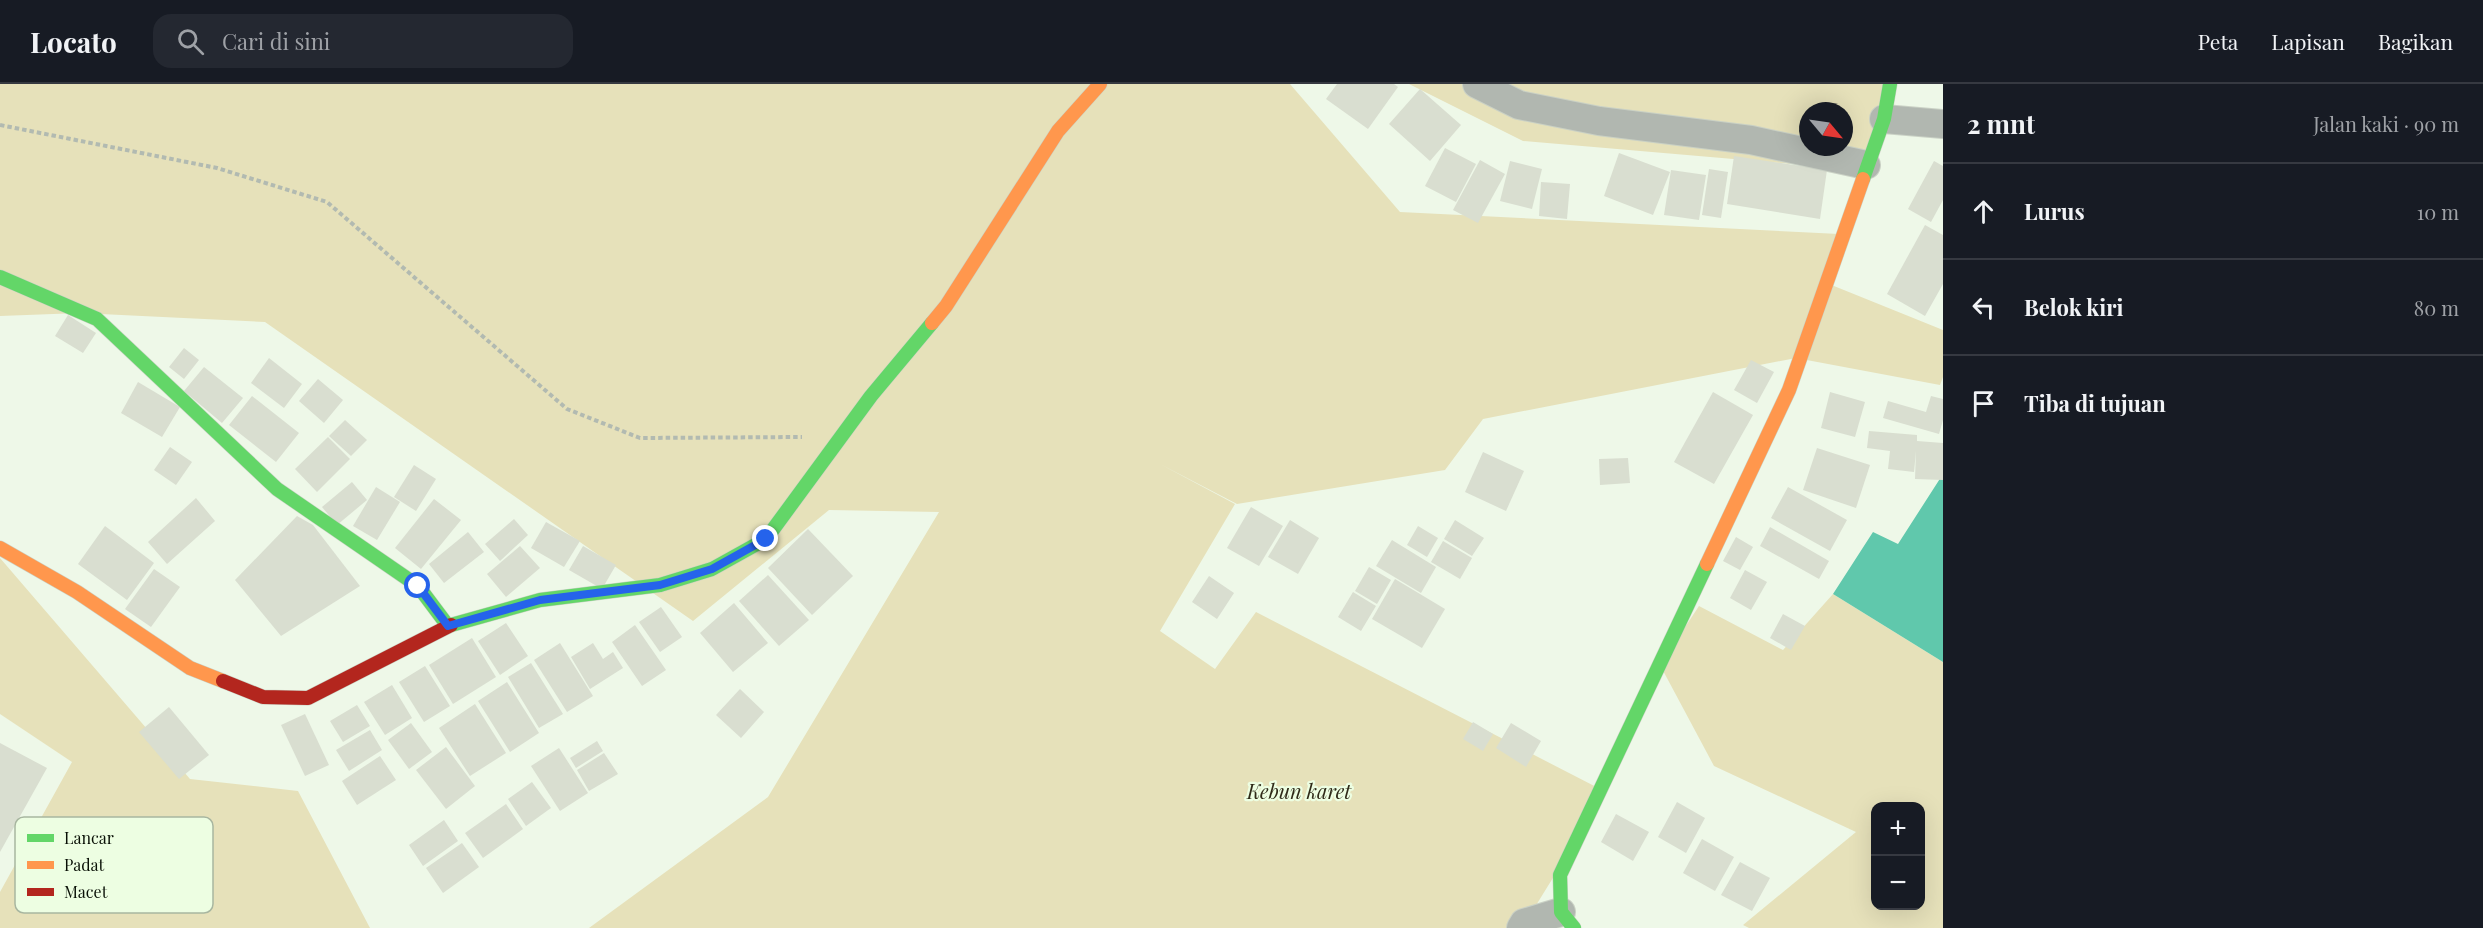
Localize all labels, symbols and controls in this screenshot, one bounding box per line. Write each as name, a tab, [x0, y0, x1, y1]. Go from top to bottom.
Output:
search box	[153, 14, 573, 68]
text: Locato	[30, 23, 117, 60]
icon: search	[174, 25, 207, 58]
text: Cari di sini	[222, 26, 330, 56]
text: Peta	[2198, 27, 2238, 55]
text: Lapisan	[2271, 27, 2345, 55]
text: Bagikan	[2378, 27, 2453, 55]
north arrow	[1799, 102, 1853, 156]
text: 2 mnt	[1967, 106, 2035, 141]
text: Jalan kaki · 90 m	[2313, 110, 2459, 137]
icon: ahead	[1967, 195, 2000, 228]
text: Lurus	[2024, 196, 2085, 226]
text: 10 m	[2417, 198, 2459, 225]
icon: left	[1967, 291, 2000, 324]
text: Belok kiri	[2024, 292, 2123, 322]
text: 80 m	[2414, 294, 2459, 321]
icon: arrive	[1967, 387, 2000, 420]
text: Tiba di tujuan	[2024, 388, 2166, 418]
route end	[752, 525, 778, 551]
route start	[404, 572, 430, 598]
park label: Kebun karet	[1246, 777, 1352, 804]
map controls	[1871, 802, 1925, 910]
button: +	[1871, 802, 1925, 856]
legend	[15, 817, 213, 913]
text: Lancar	[64, 827, 114, 848]
text: Padat	[64, 854, 104, 875]
button: −	[1871, 856, 1925, 910]
text: Macet	[64, 881, 108, 902]

